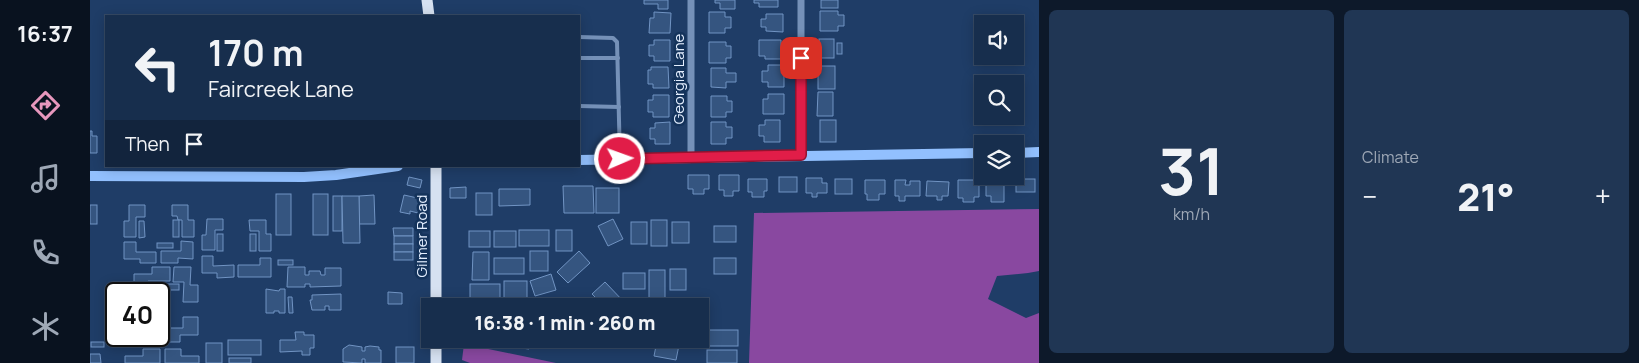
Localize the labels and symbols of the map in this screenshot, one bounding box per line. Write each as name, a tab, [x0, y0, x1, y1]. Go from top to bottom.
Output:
street label: Georgia Lane	[668, 33, 689, 124]
pin	[780, 37, 822, 79]
position arrow	[593, 132, 645, 184]
street label: Gilmer Road	[411, 195, 432, 277]
speed limit sign: 40	[105, 282, 170, 347]

